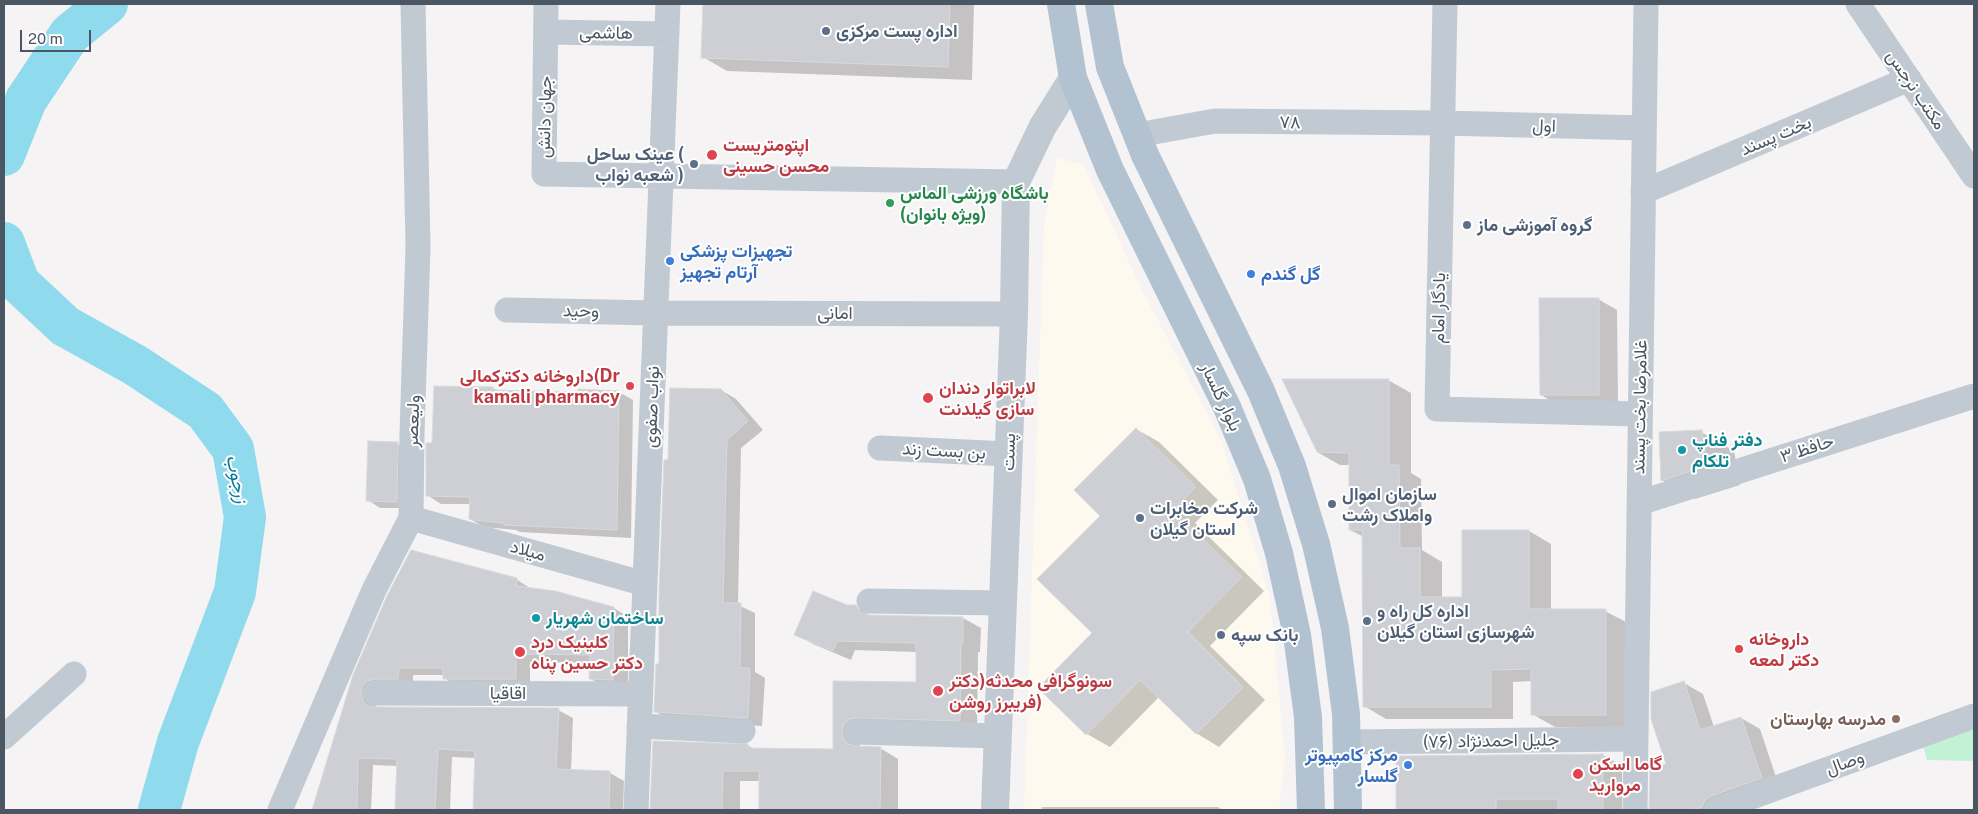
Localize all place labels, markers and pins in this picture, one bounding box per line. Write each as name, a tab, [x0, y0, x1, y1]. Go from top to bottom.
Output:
place label: اداره پست مرکزی	[836, 20, 958, 42]
marker: اداره پست مرکزی	[820, 25, 832, 37]
place label: اپتومتریست محسن حسینی	[723, 134, 829, 176]
place label: عینک ساحل ( شعبه نواب )	[587, 143, 684, 186]
marker: اپتومتریست محسن حسینی	[705, 148, 719, 162]
marker: عینک ساحل ( شعبه نواب )	[688, 158, 700, 170]
place label: باشگاه ورزشی الماس (ویژه بانوان)	[900, 182, 1049, 224]
marker: باشگاه ورزشی الماس (ویژه بانوان)	[884, 197, 896, 209]
place label: گروه آموزشی ماز	[1477, 214, 1592, 236]
marker: گروه آموزشی ماز	[1461, 219, 1473, 231]
place label: تجهیزات پزشکی آرتام تجهیز	[680, 240, 792, 282]
marker: تجهیزات پزشکی آرتام تجهیز	[664, 255, 676, 267]
place label: گل گندم	[1261, 263, 1321, 285]
marker: گل گندم	[1245, 268, 1257, 280]
place label: داروخانه دکترکمالی(Dr kamali pharmacy	[460, 365, 620, 408]
place label: لابراتوار دندان سازی گیلدنت	[939, 377, 1036, 419]
marker: داروخانه دکترکمالی(Dr kamali pharmacy	[624, 380, 636, 392]
marker: لابراتوار دندان سازی گیلدنت	[921, 391, 935, 405]
place label: دفتر فناپ تلکام	[1692, 429, 1763, 472]
marker: دفتر فناپ تلکام	[1676, 444, 1688, 456]
place label: سازمان اموال واملاک رشت	[1342, 483, 1437, 526]
place label: شرکت مخابرات استان گیلان	[1150, 497, 1258, 540]
marker: سازمان اموال واملاک رشت	[1326, 498, 1338, 510]
marker: شرکت مخابرات استان گیلان	[1134, 512, 1146, 524]
place label: اداره کل راه و شهرسازی استان گیلان	[1377, 600, 1535, 642]
place label: ساختمان شهریار	[546, 607, 664, 629]
marker: ساختمان شهریار	[530, 612, 542, 624]
marker: اداره کل راه و شهرسازی استان گیلان	[1361, 615, 1373, 627]
place label: بانک سپه	[1231, 624, 1298, 646]
place label: داروخانه دکتر لمعه	[1749, 628, 1819, 670]
marker: بانک سپه	[1215, 629, 1227, 641]
place label: کلینیک درد دکتر حسین پناه	[531, 631, 643, 674]
marker: داروخانه دکتر لمعه	[1733, 643, 1745, 655]
marker: کلینیک درد دکتر حسین پناه	[513, 645, 527, 659]
place label: سونوگرافی محدثه(دکتر فریبرز روشن)	[949, 670, 1112, 712]
marker: سونوگرافی محدثه(دکتر فریبرز روشن)	[931, 684, 945, 698]
place label: مدرسه بهارستان	[1770, 708, 1886, 730]
marker: مدرسه بهارستان	[1890, 713, 1902, 725]
place label: مرکز کامپیوتر گلسار	[1305, 744, 1398, 786]
place label: گاما اسکن مروارید	[1589, 753, 1662, 796]
marker: مرکز کامپیوتر گلسار	[1402, 759, 1414, 771]
marker: گاما اسکن مروارید	[1571, 767, 1585, 781]

